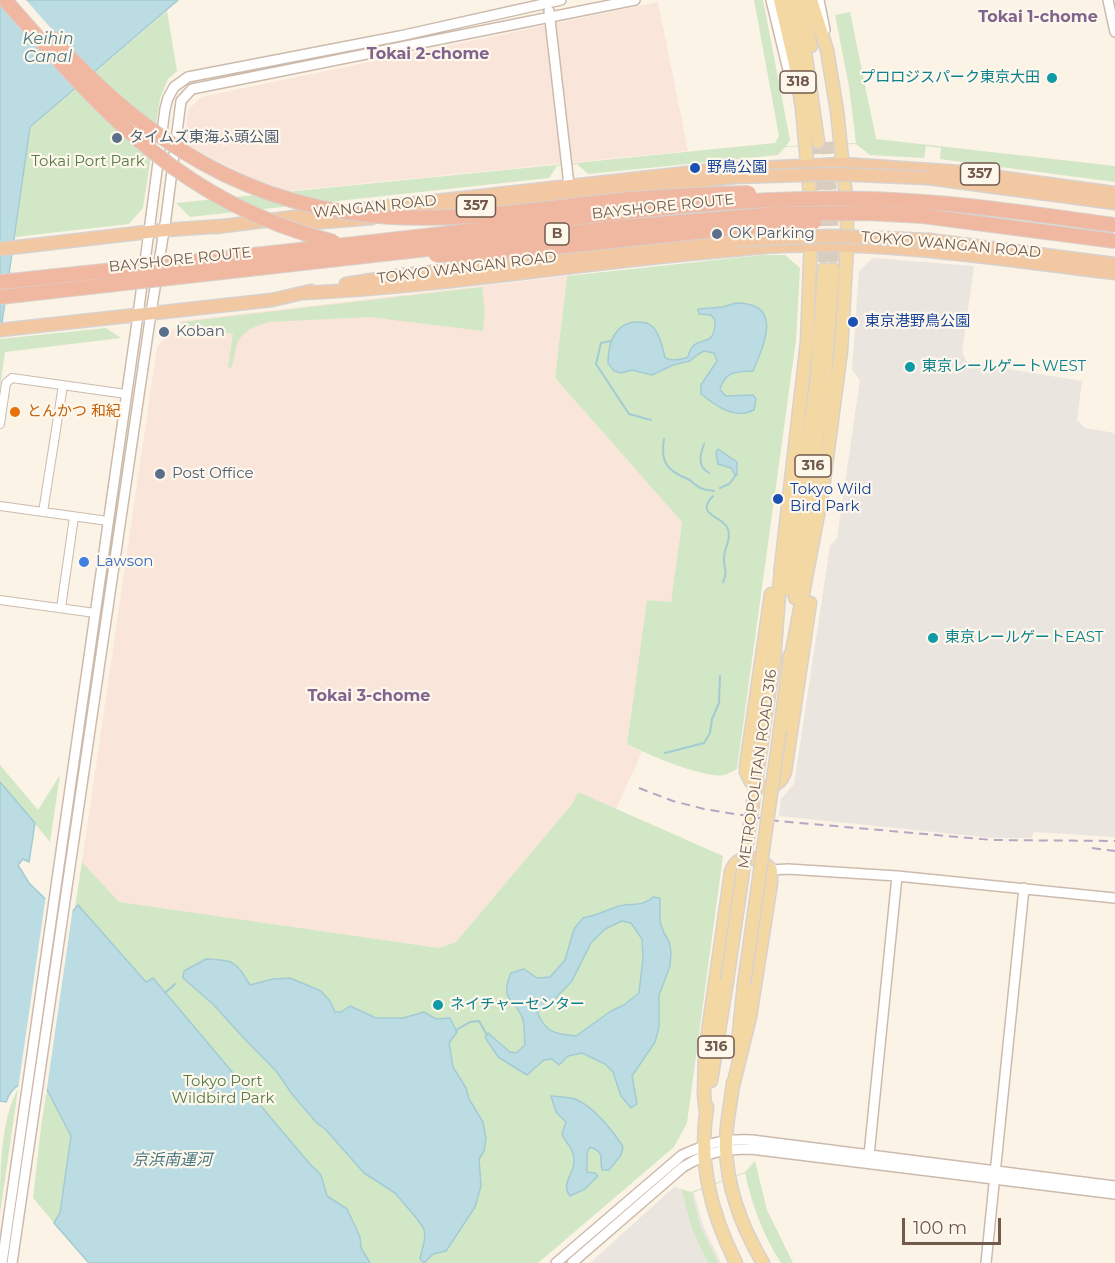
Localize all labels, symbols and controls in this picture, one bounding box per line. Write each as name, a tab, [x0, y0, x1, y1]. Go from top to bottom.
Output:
district label: Tokai 1-chome	[978, 7, 1098, 27]
water label: Keihin Canal	[23, 29, 73, 67]
district label: Tokai 2-chome	[367, 44, 489, 64]
place label: プロロジスパーク東京大田	[860, 69, 1040, 87]
road number: 318	[780, 71, 816, 93]
marker: プロロジスパーク東京大田	[1045, 71, 1059, 85]
place label: タイムズ東海ふ頭公園	[129, 129, 279, 147]
marker: タイムズ東海ふ頭公園	[110, 131, 124, 145]
park label: Tokai Port Park	[31, 153, 145, 171]
place label: 野鳥公園	[707, 159, 767, 177]
marker: 野鳥公園	[688, 161, 702, 175]
road number: 357	[960, 163, 1000, 185]
street label: BAYSHORE ROUTE	[591, 191, 735, 223]
street label: WANGAN ROAD	[312, 192, 438, 222]
road number: 357	[456, 195, 496, 217]
road number: B	[545, 223, 569, 245]
place label: OK Parking	[729, 225, 815, 243]
marker: OK Parking	[710, 227, 724, 241]
street label: TOKYO WANGAN ROAD	[860, 228, 1042, 262]
street label: BAYSHORE ROUTE	[108, 244, 252, 276]
street label: TOKYO WANGAN ROAD	[376, 248, 558, 288]
place label: 東京港野鳥公園	[865, 313, 970, 331]
marker: 東京港野鳥公園	[846, 315, 860, 329]
place label: Koban	[176, 323, 225, 341]
marker: Koban	[157, 325, 171, 339]
place label: 東京レールゲートWEST	[922, 358, 1086, 376]
marker: 東京レールゲートWEST	[903, 360, 917, 374]
place label: とんかつ 和紀	[27, 403, 121, 421]
marker: とんかつ 和紀	[8, 405, 22, 419]
road number: 316	[795, 455, 831, 477]
place label: Post Office	[172, 465, 253, 483]
marker: Post Office	[153, 467, 167, 481]
place label: Tokyo Wild Bird Park	[790, 481, 872, 516]
marker: Tokyo Wild Bird Park	[771, 492, 785, 506]
place label: Lawson	[96, 553, 153, 571]
marker: Lawson	[77, 555, 91, 569]
place label: 東京レールゲートEAST	[945, 629, 1103, 647]
marker: 東京レールゲートEAST	[926, 631, 940, 645]
street label: METROPOLITAN ROAD 316	[735, 668, 781, 870]
district label: Tokai 3-chome	[308, 686, 430, 706]
place label: ネイチャーセンター	[450, 996, 585, 1014]
marker: ネイチャーセンター	[431, 998, 445, 1012]
road number: 316	[698, 1036, 734, 1058]
park label: Tokyo Port Wildbird Park	[171, 1073, 275, 1108]
water label: 京浜南運河	[132, 1150, 212, 1170]
scale bar	[905, 1206, 1004, 1244]
text: 100 m	[913, 1217, 967, 1239]

